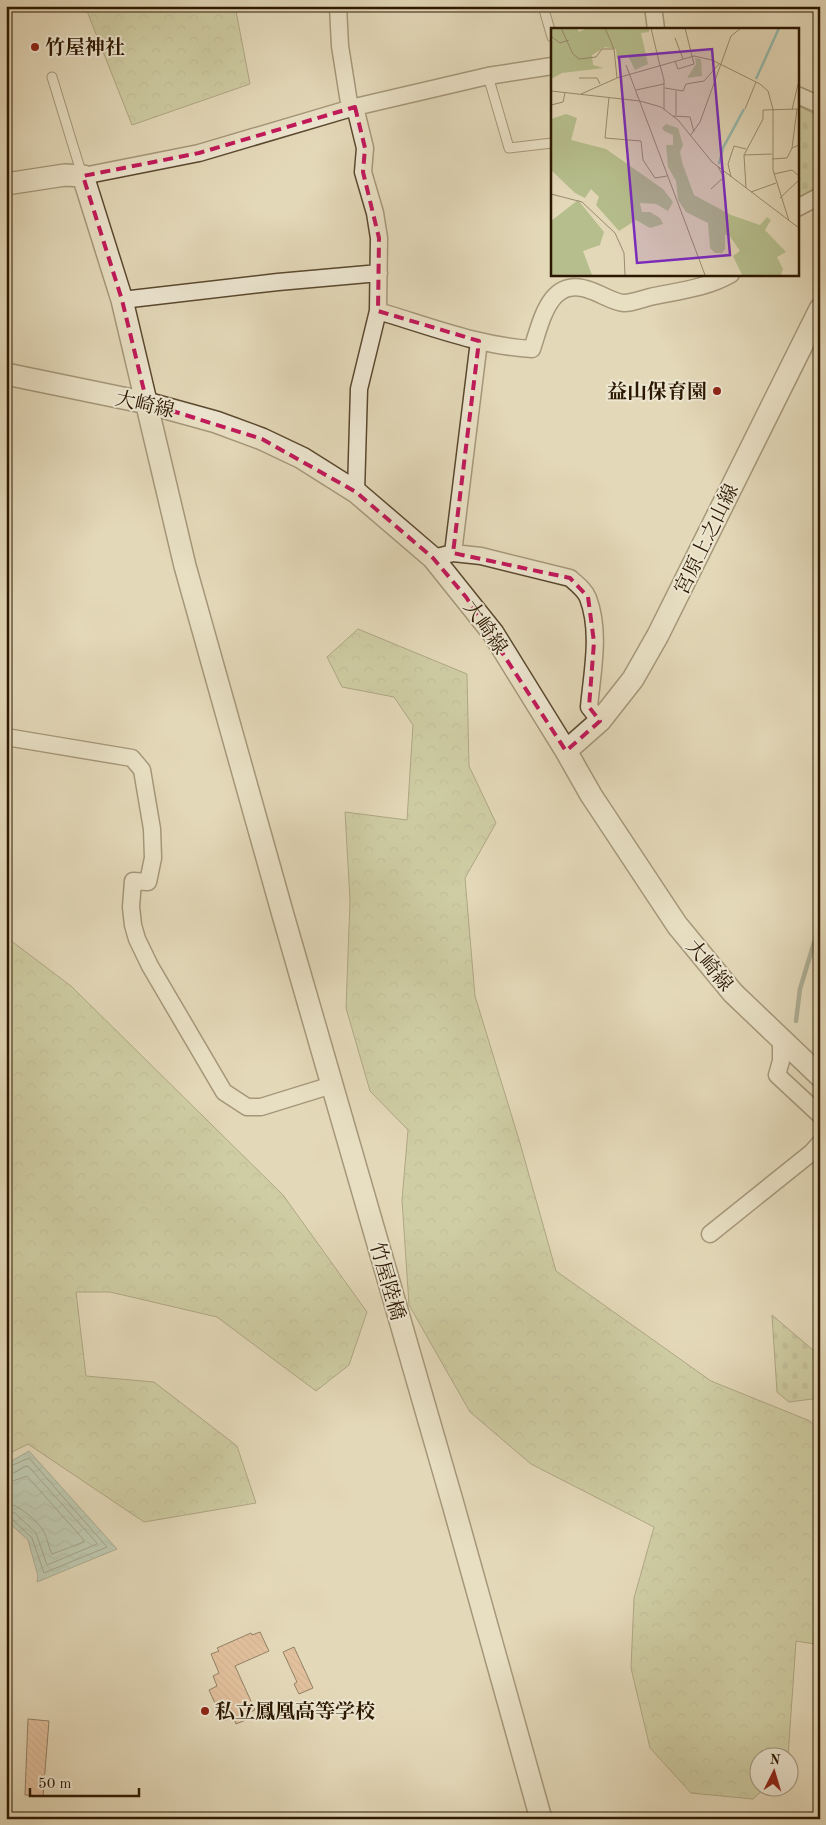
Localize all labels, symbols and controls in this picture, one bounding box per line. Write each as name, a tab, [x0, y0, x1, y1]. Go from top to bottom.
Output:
inset map	[551, 28, 798, 275]
place label: 竹屋神社	[45, 37, 125, 59]
marker: 竹屋神社	[29, 41, 41, 53]
place label: 益山保育園	[607, 381, 707, 403]
marker: 益山保育園	[711, 385, 723, 397]
street label: 大崎線	[113, 388, 176, 422]
street label: 宮原上之山線	[671, 481, 743, 598]
street label: 大崎線	[459, 597, 511, 658]
street label: 大崎線	[682, 936, 737, 996]
street label: 竹屋陸橋	[365, 1240, 409, 1323]
place label: 私立鳳凰高等学校	[215, 1700, 375, 1723]
marker: 私立鳳凰高等学校	[199, 1705, 211, 1717]
north arrow	[748, 1748, 798, 1798]
text: N	[769, 1753, 781, 1768]
scale bar	[30, 1765, 139, 1797]
text: 50 m	[38, 1777, 72, 1792]

